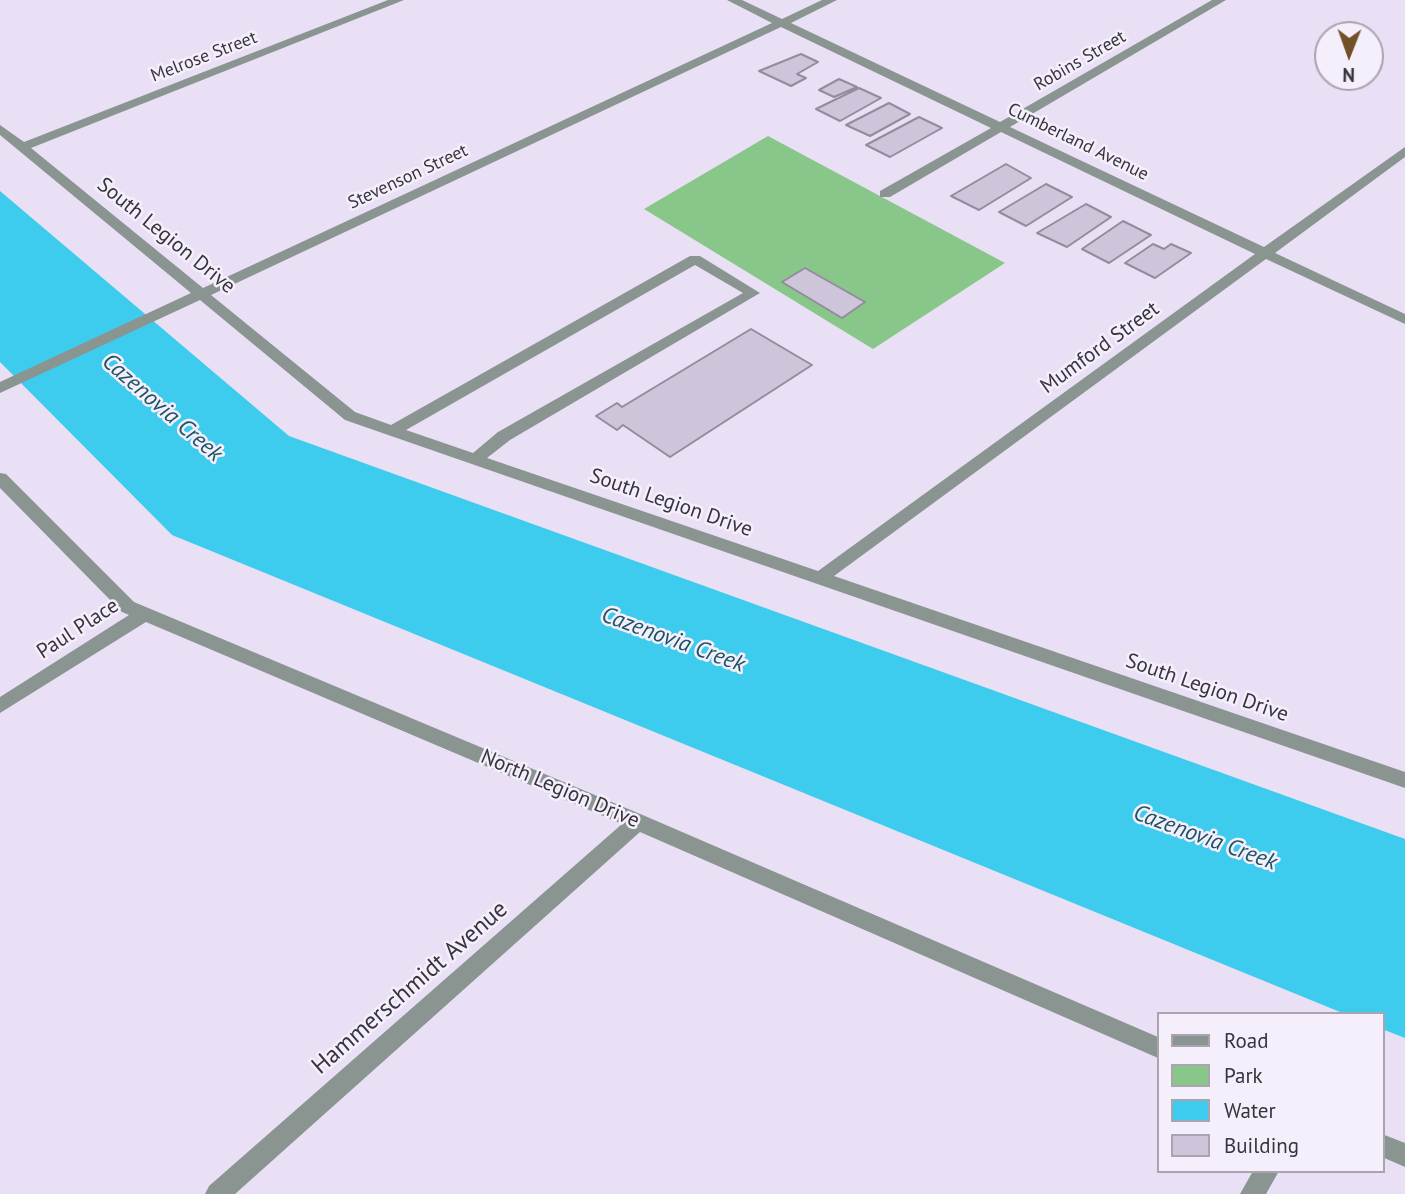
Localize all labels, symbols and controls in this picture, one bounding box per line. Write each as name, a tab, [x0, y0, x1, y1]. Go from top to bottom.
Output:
north arrow	[1314, 21, 1384, 91]
street label: Robins Street	[1030, 26, 1130, 96]
street label: Melrose Street	[148, 27, 260, 87]
text: N	[1342, 63, 1355, 87]
street label: Cumberland Avenue	[1004, 99, 1152, 185]
street label: Stevenson Street	[345, 140, 471, 214]
street label: South Legion Drive	[92, 173, 240, 299]
street label: Mumford Street	[1036, 297, 1164, 399]
water label: Cazenovia Creek	[96, 348, 228, 468]
street label: South Legion Drive	[586, 463, 756, 543]
street label: Paul Place	[32, 593, 124, 665]
water label: Cazenovia Creek	[598, 601, 748, 679]
street label: South Legion Drive	[1122, 648, 1292, 728]
street label: North Legion Drive	[477, 744, 643, 834]
water label: Cazenovia Creek	[1130, 799, 1280, 877]
street label: Hammerschmidt Avenue	[306, 895, 514, 1081]
legend	[1156, 1012, 1384, 1173]
text: Road	[1224, 1027, 1268, 1054]
text: Park	[1224, 1062, 1263, 1089]
text: Water	[1224, 1097, 1276, 1124]
text: Building	[1224, 1132, 1299, 1159]

